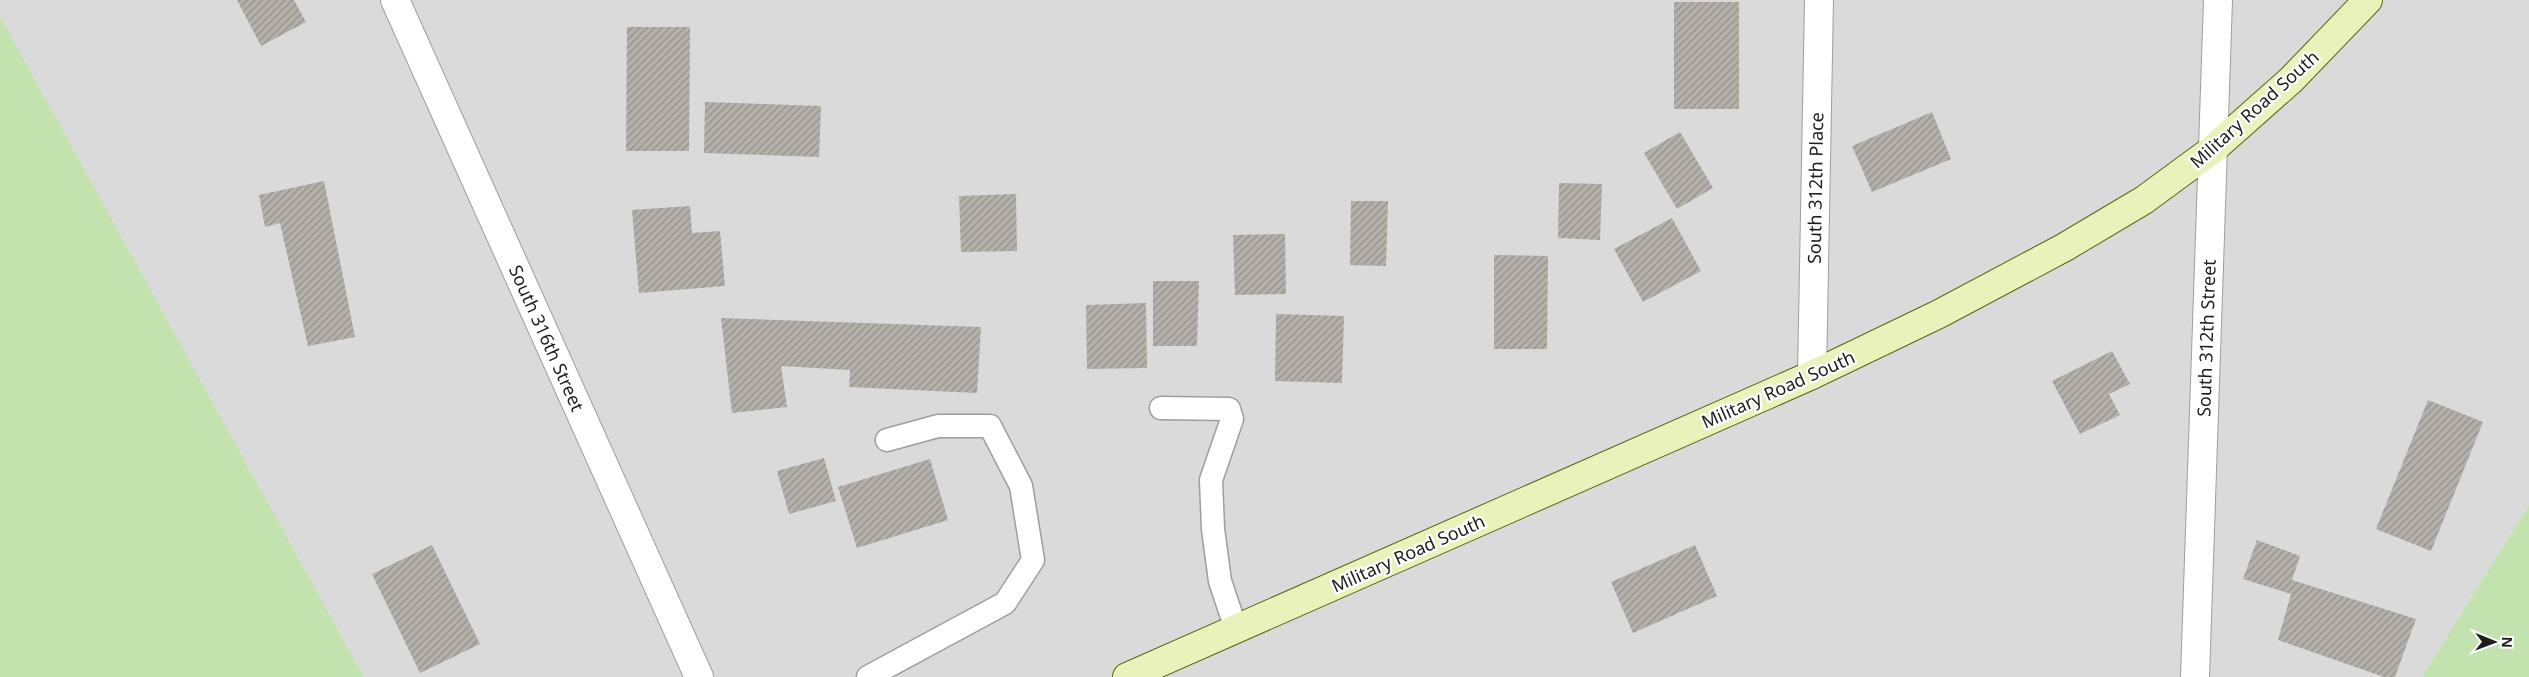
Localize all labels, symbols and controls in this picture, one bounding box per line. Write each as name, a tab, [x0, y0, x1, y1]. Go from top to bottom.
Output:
street label: Military Road South	[2184, 45, 2324, 173]
street label: South 312th Place	[1802, 112, 1828, 264]
street label: South 312th Street	[2191, 258, 2221, 417]
street label: South 316th Street	[504, 261, 590, 415]
street label: Military Road South	[1697, 344, 1859, 434]
street label: Military Road South	[1327, 508, 1489, 598]
north arrow	[2469, 617, 2519, 667]
text: N	[2498, 636, 2517, 648]

